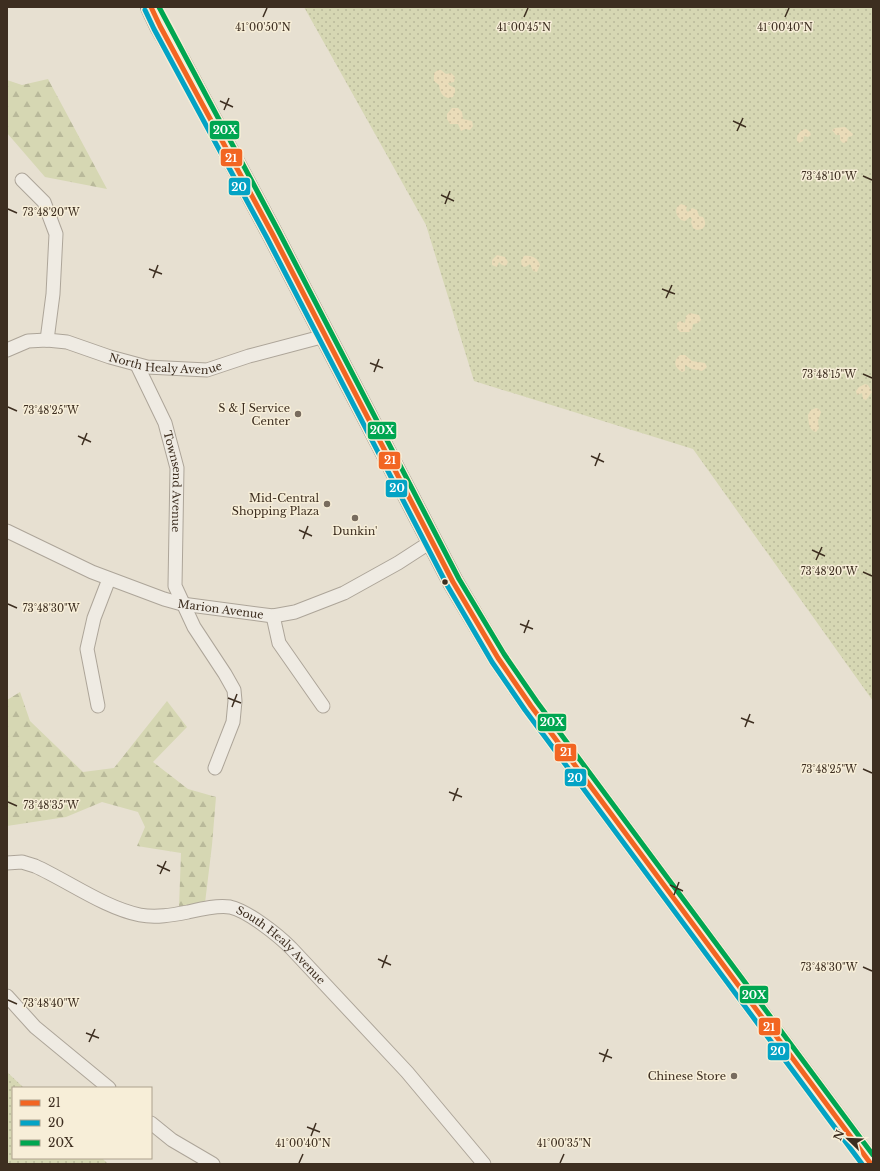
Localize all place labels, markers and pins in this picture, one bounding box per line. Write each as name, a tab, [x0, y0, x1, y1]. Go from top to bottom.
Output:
place label: S & J Service Center	[218, 401, 291, 428]
marker: S & J Service Center	[293, 409, 303, 419]
place label: Mid-Central Shopping Plaza	[232, 491, 320, 518]
marker: Mid-Central Shopping Plaza	[322, 499, 332, 509]
marker: Dunkin'	[350, 513, 360, 523]
place label: Dunkin'	[333, 524, 377, 538]
unlabelled marker	[440, 577, 450, 587]
place label: Chinese Store	[648, 1069, 726, 1083]
marker: Chinese Store	[729, 1071, 739, 1081]

